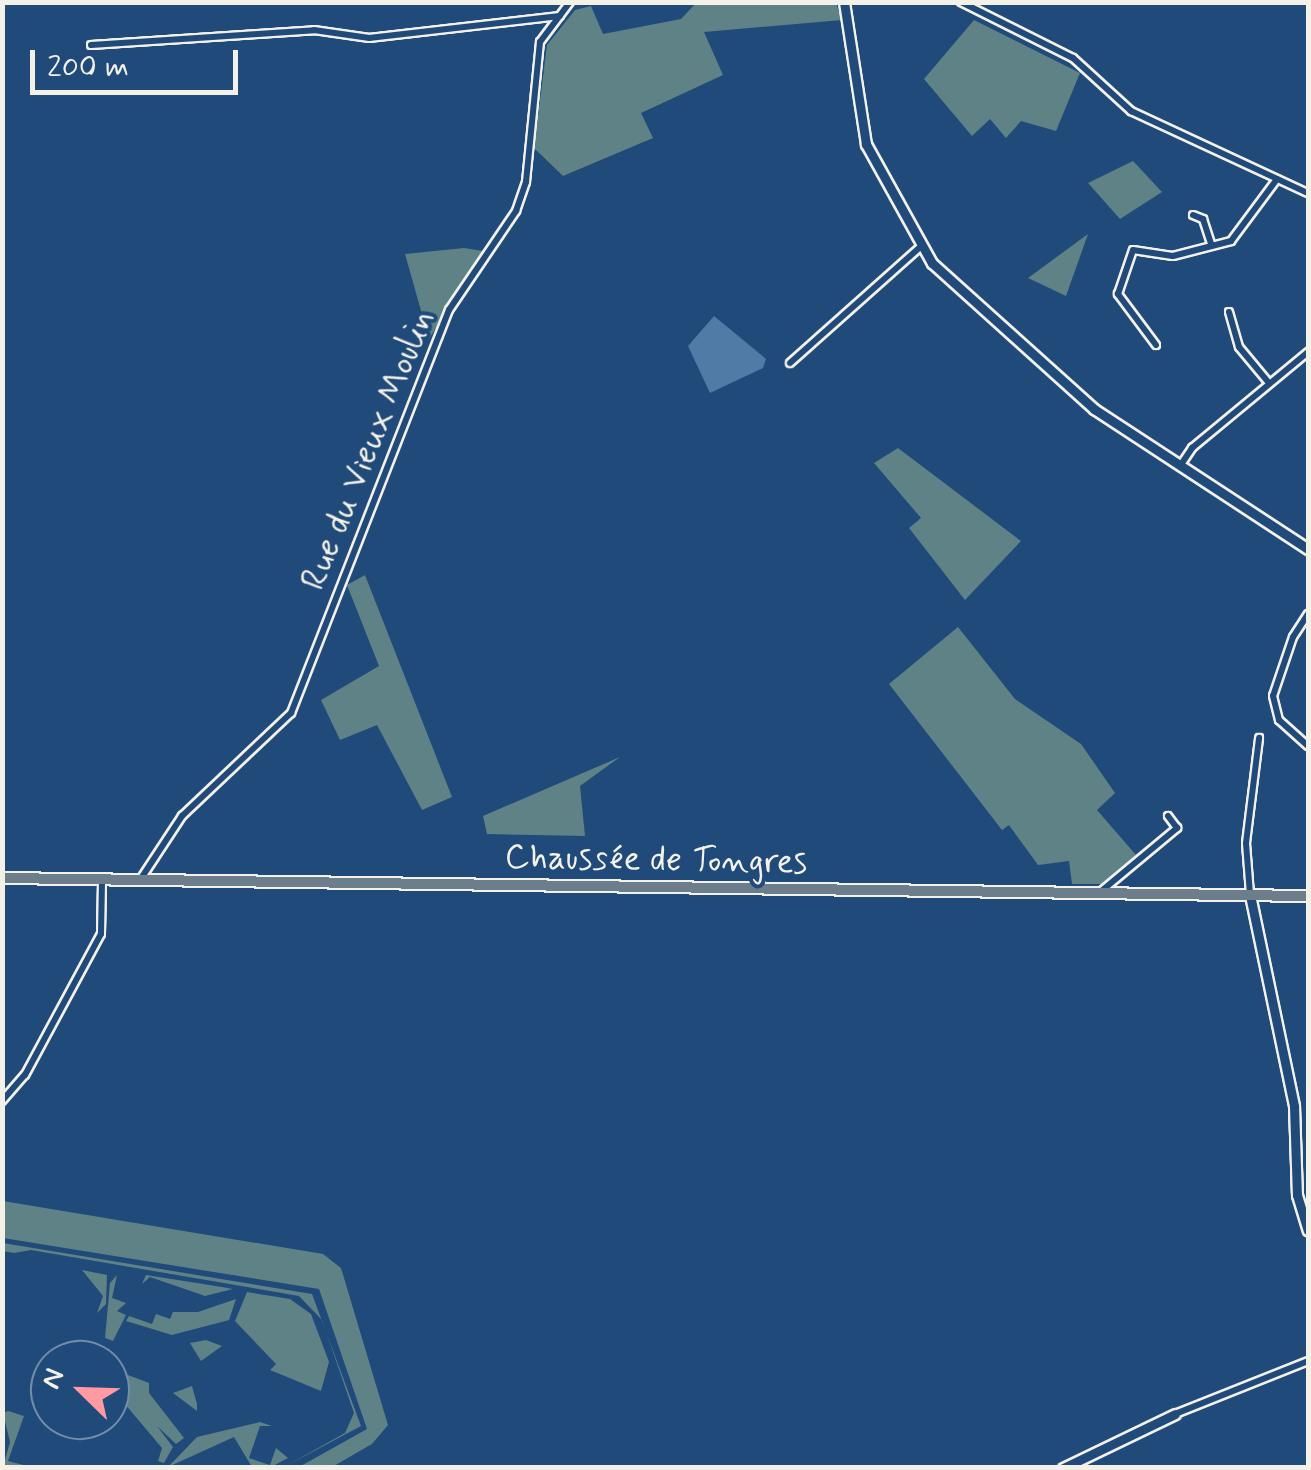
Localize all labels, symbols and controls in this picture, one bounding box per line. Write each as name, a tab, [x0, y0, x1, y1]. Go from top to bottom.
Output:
scale bar	[35, 30, 242, 92]
text: 200 m	[47, 48, 129, 87]
street label: Rue du Vieux Moulin	[294, 306, 442, 594]
street label: Chaussée de Tongres	[504, 836, 808, 884]
north arrow	[30, 1340, 130, 1440]
text: N	[33, 1363, 74, 1395]

